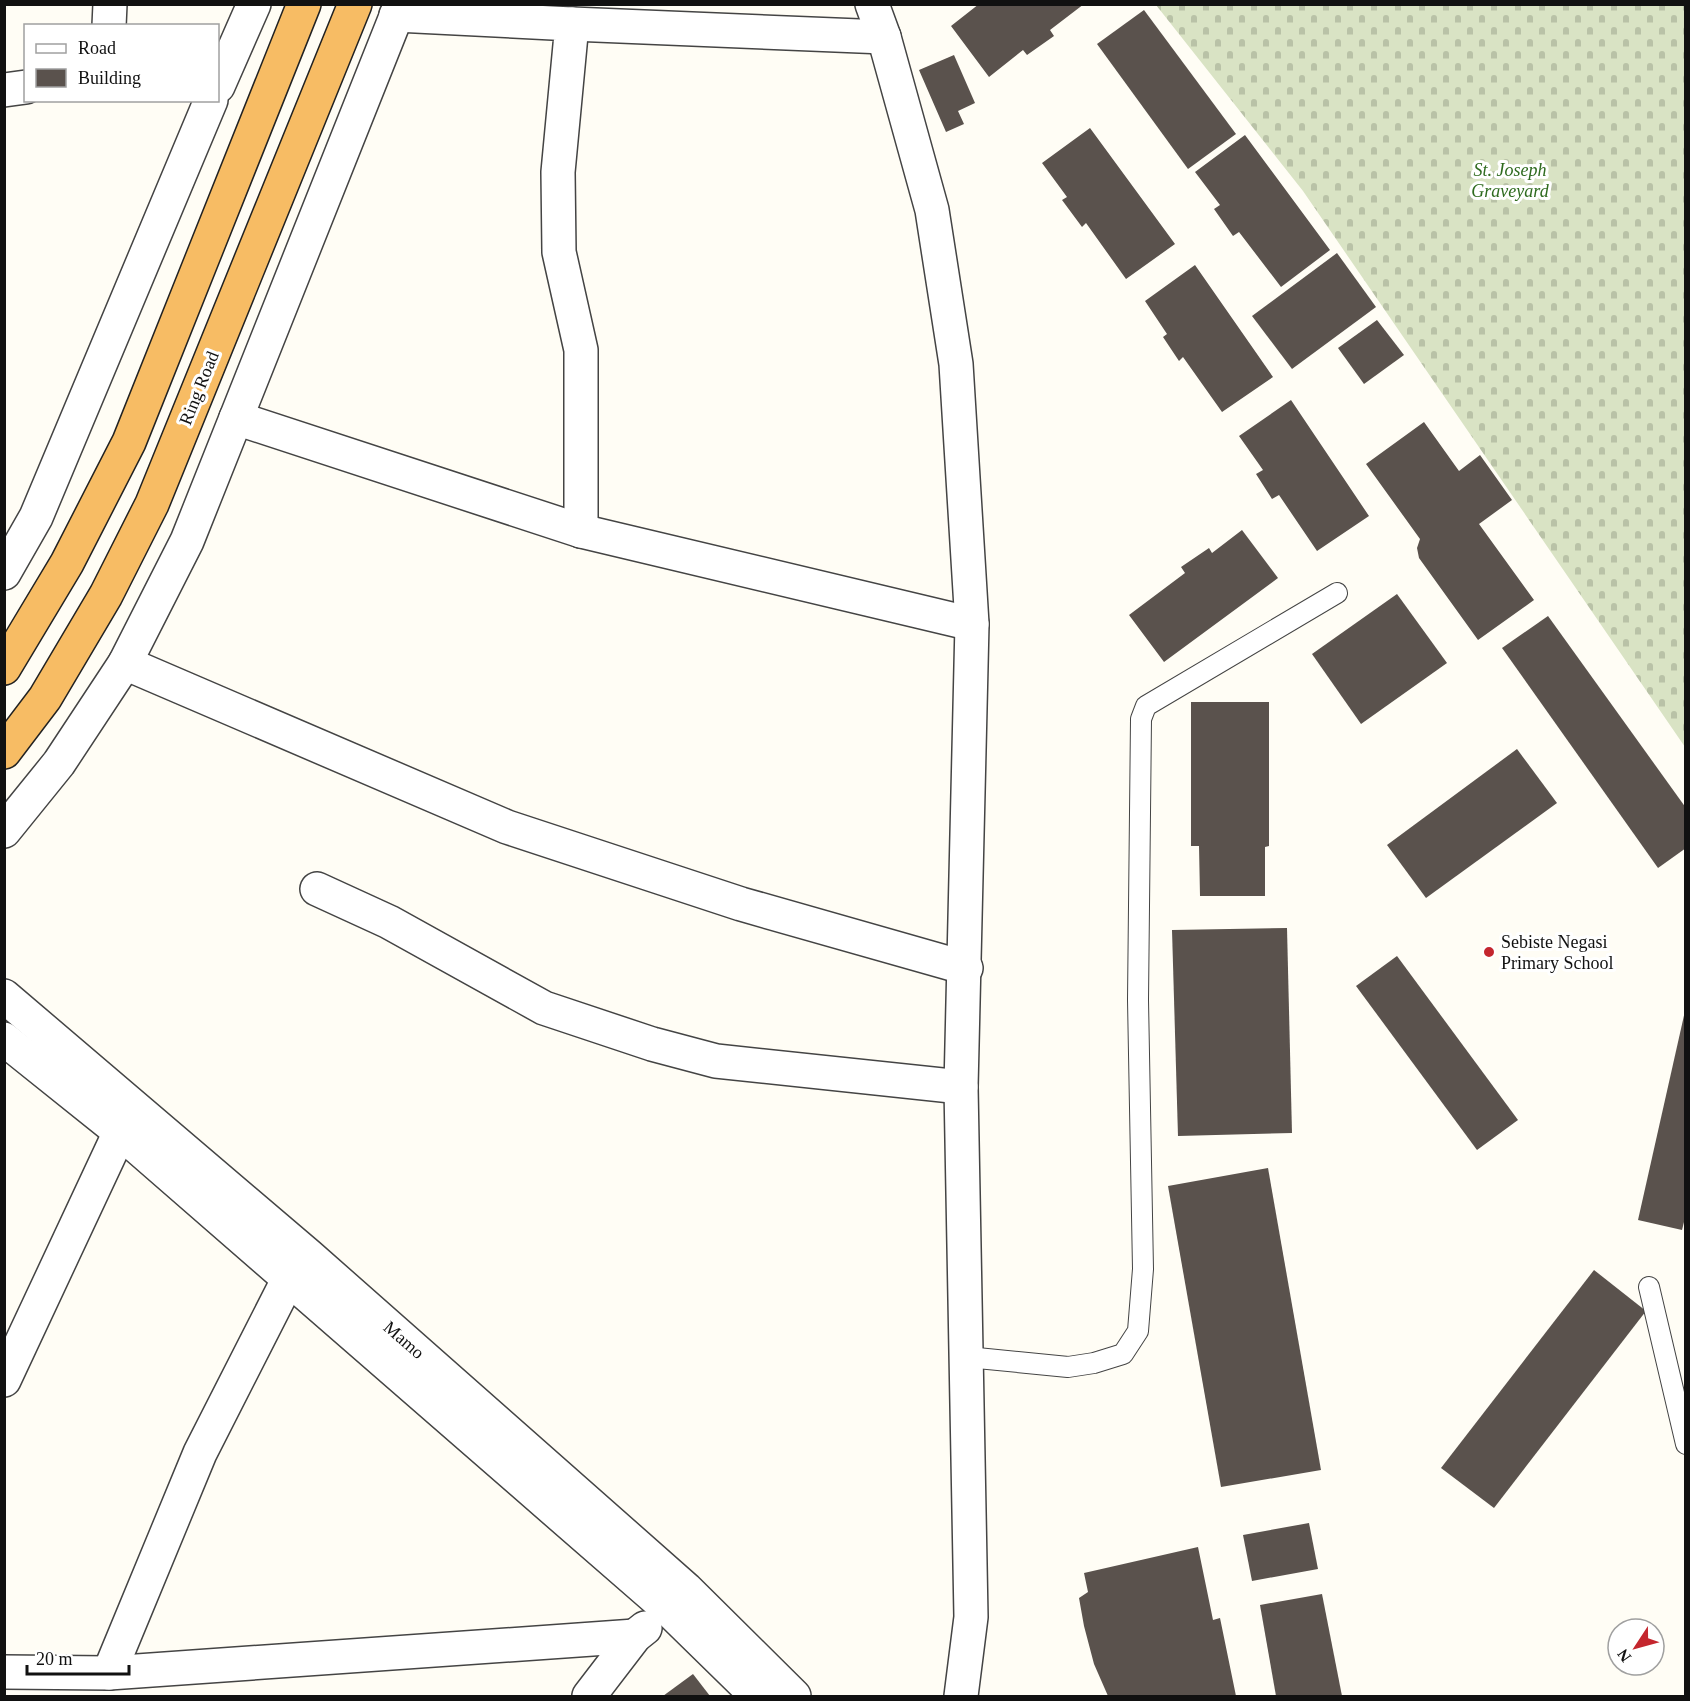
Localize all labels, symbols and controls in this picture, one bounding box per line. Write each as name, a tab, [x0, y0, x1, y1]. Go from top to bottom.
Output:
legend	[24, 24, 219, 102]
text: Road	[78, 38, 116, 58]
text: Building	[78, 68, 141, 88]
park label: St. Joseph Graveyard	[1471, 160, 1550, 201]
street label: Ring Road	[175, 348, 223, 428]
place label: Sebiste Negasi Primary School	[1501, 932, 1614, 973]
marker: Sebiste Negasi Primary School	[1482, 945, 1496, 959]
street label: Mamo	[380, 1317, 428, 1363]
north arrow	[1606, 1617, 1666, 1677]
scale bar	[27, 1638, 129, 1676]
text: N	[1614, 1645, 1635, 1665]
text: 20 m	[36, 1649, 73, 1669]

